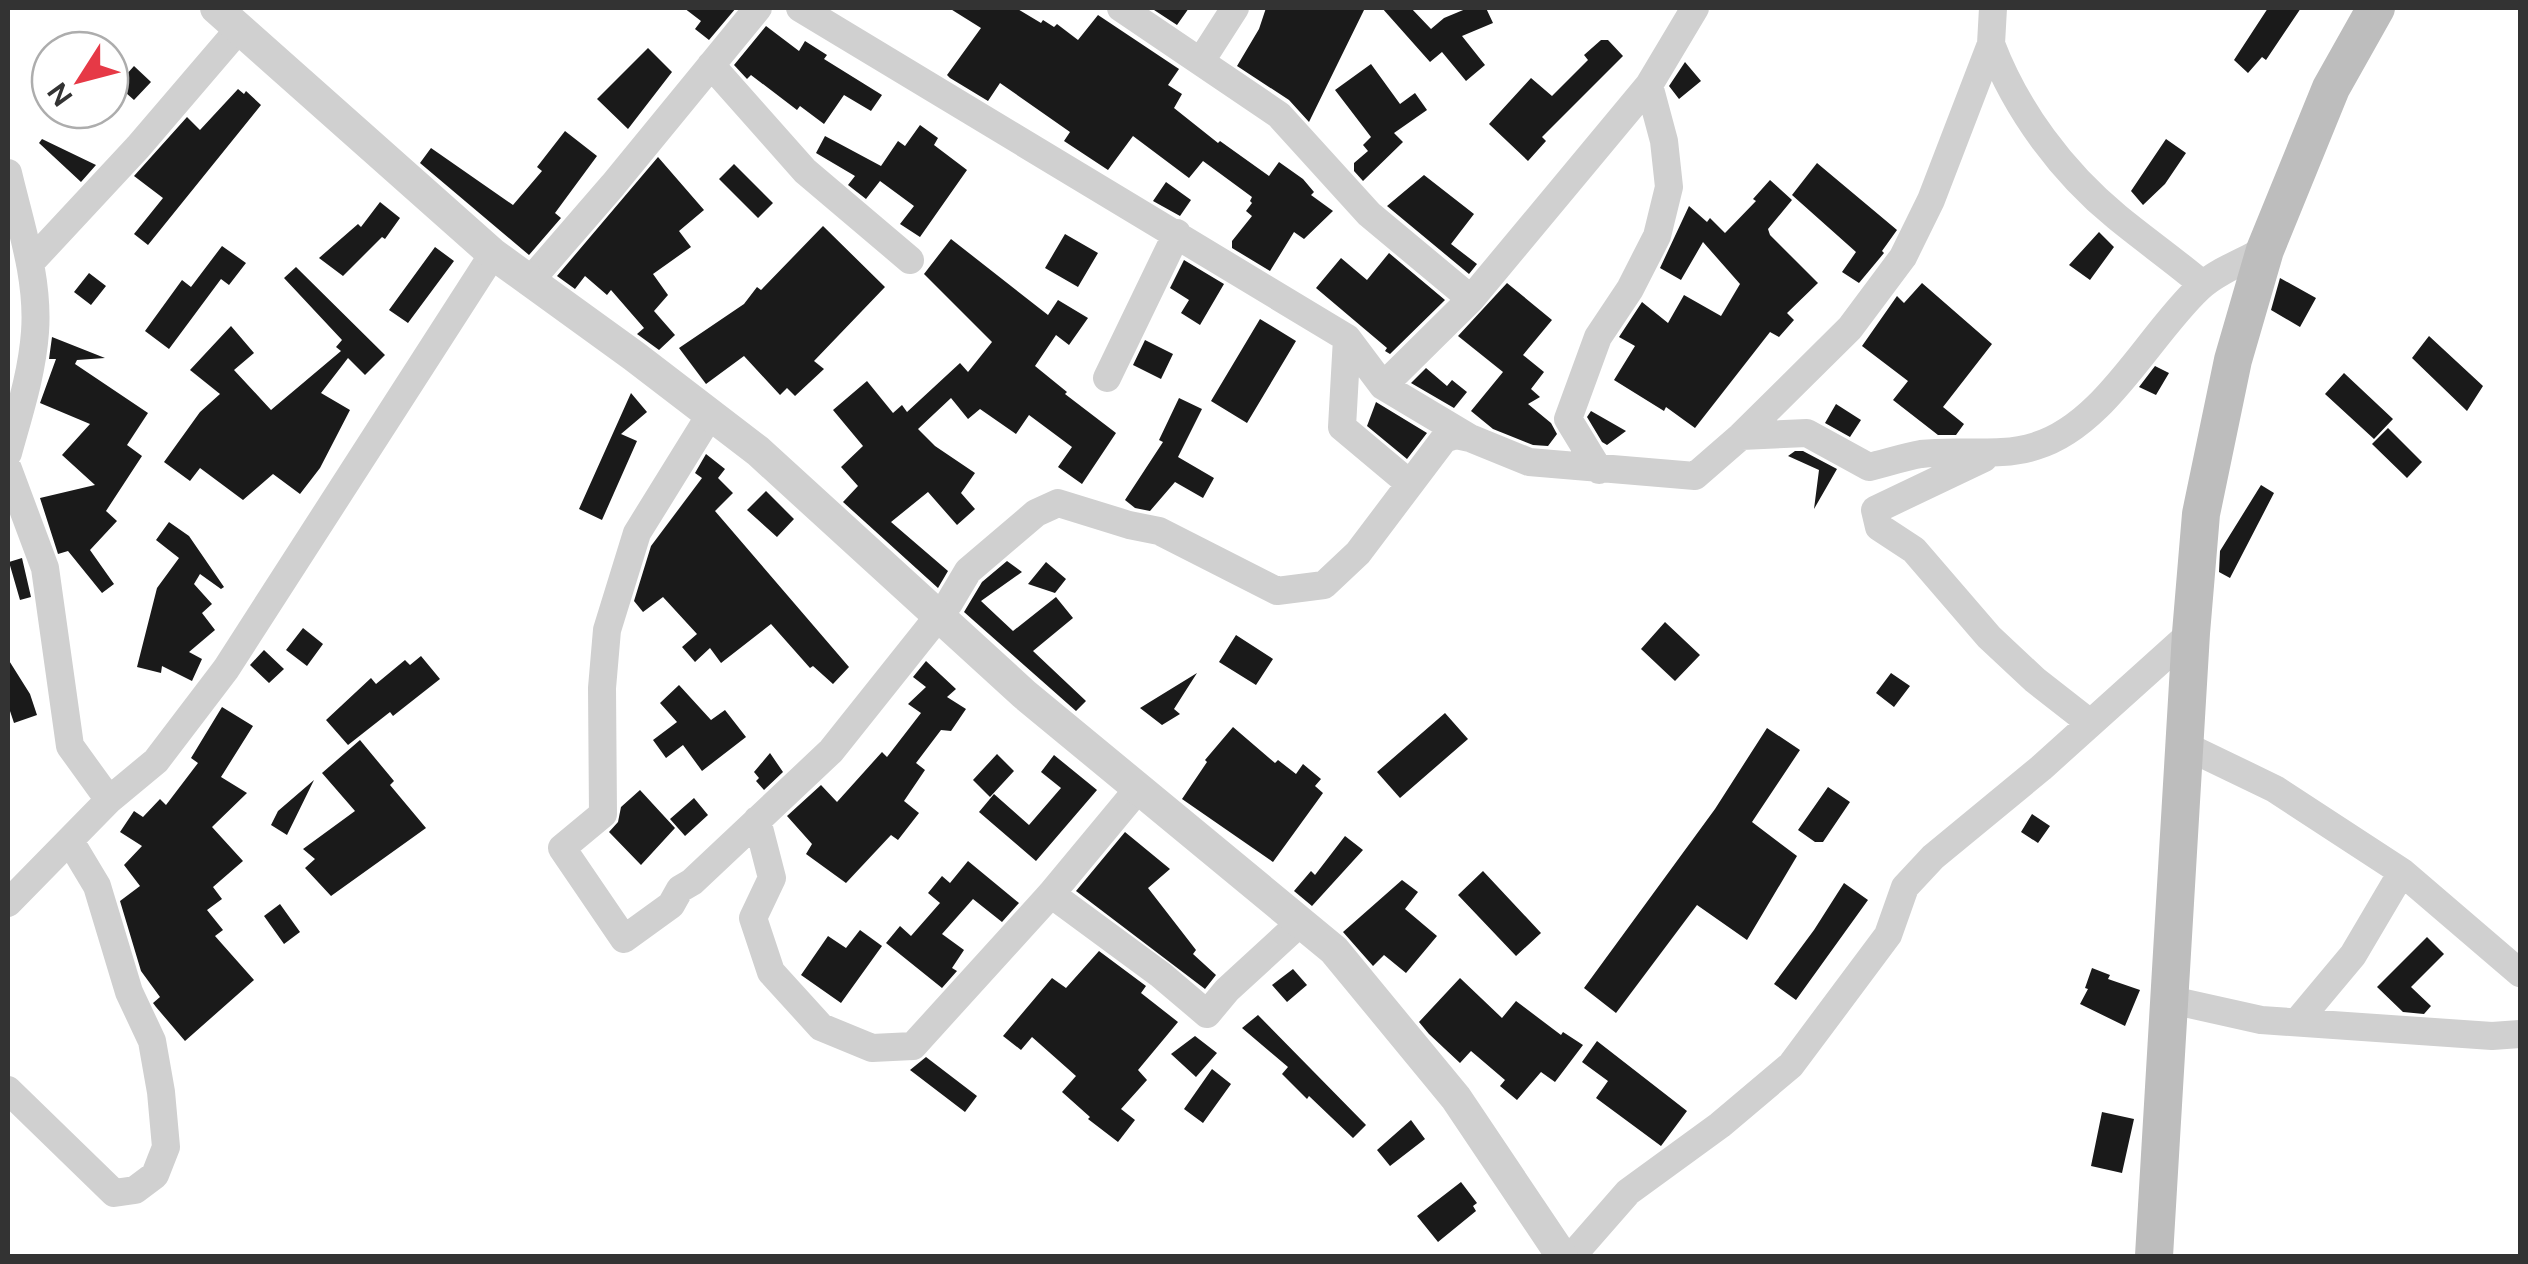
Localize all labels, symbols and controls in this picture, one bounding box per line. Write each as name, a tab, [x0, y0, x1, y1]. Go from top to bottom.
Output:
north arrow	[30, 30, 130, 130]
text: N	[39, 75, 81, 114]

